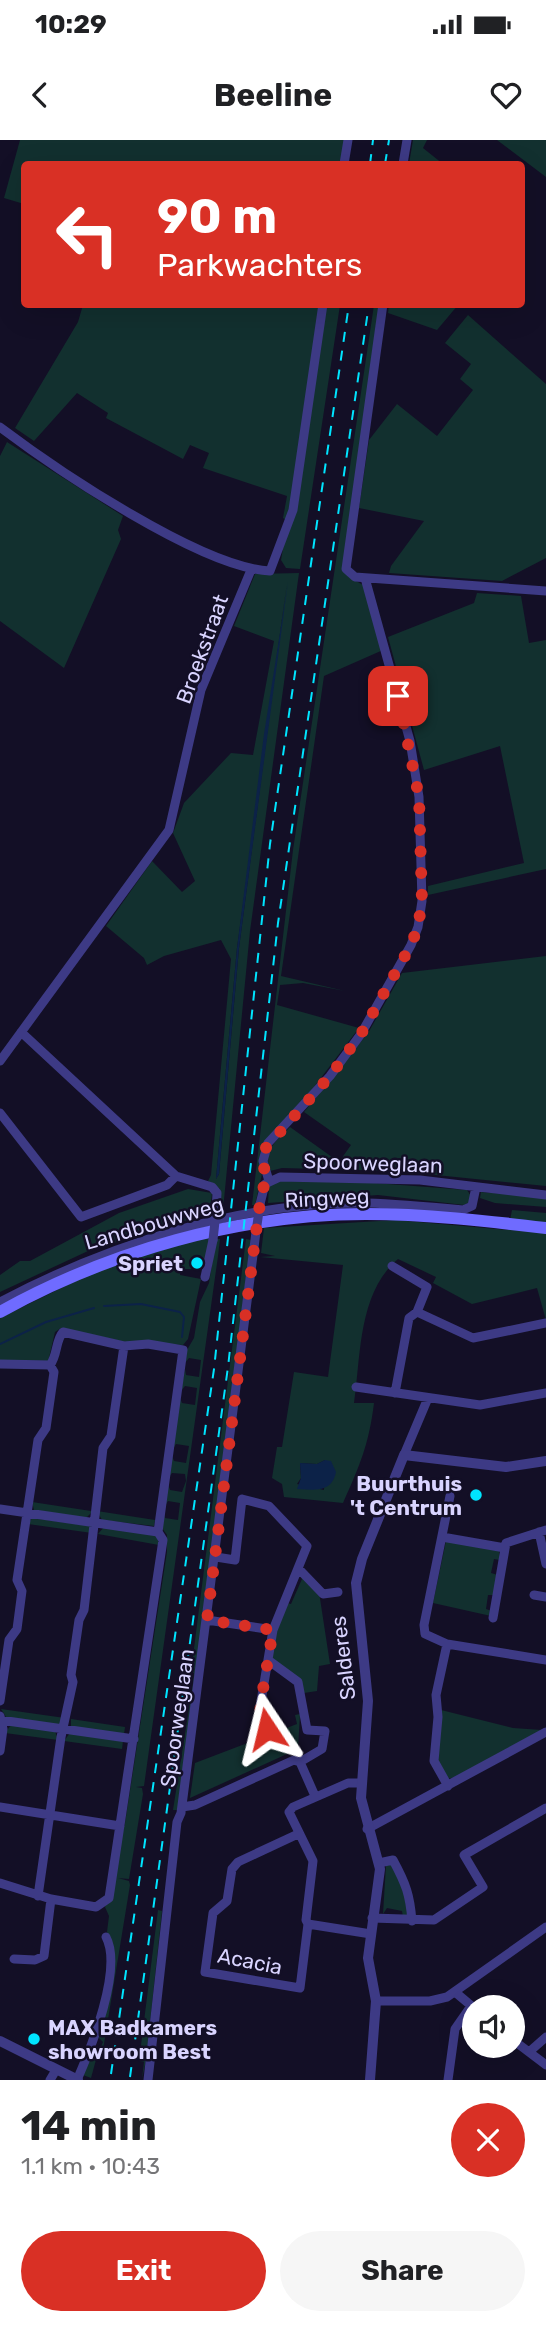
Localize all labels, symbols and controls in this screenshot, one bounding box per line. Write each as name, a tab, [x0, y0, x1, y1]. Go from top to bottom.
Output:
text: 10:29	[35, 9, 107, 40]
icon: back	[21, 76, 59, 114]
text: Beeline	[214, 76, 332, 114]
icon: heart	[487, 76, 525, 114]
text: 90 m	[157, 187, 277, 245]
icon: left	[42, 189, 133, 280]
text: Parkwachters	[157, 246, 362, 284]
street label: Broekstraat	[171, 591, 233, 707]
pin	[368, 666, 428, 726]
icon: arrive	[379, 677, 417, 715]
street label: Spoorweglaan	[303, 1148, 443, 1178]
street label: Ringweg	[284, 1183, 370, 1213]
street label: Landbouwweg	[82, 1191, 226, 1255]
place label: Spriet	[118, 1251, 183, 1276]
marker: Spriet	[189, 1255, 205, 1271]
place label: Buurthuis 't Centrum	[350, 1471, 462, 1520]
marker: Buurthuis 't Centrum	[468, 1487, 484, 1503]
street label: Salderes	[325, 1615, 361, 1701]
street label: Spoorweglaan	[155, 1647, 199, 1789]
position arrow	[230, 1692, 304, 1766]
street label: Acacia	[216, 1942, 284, 1980]
map controls	[462, 1995, 525, 2058]
button: sound	[462, 1995, 525, 2058]
place label: MAX Badkamers showroom Best	[48, 2015, 217, 2064]
marker: MAX Badkamers showroom Best	[26, 2031, 42, 2047]
text: 14 min	[21, 2101, 157, 2151]
button: close	[451, 2103, 525, 2177]
text: 1.1 km · 10:43	[21, 2152, 160, 2180]
button: Exit	[21, 2231, 266, 2311]
button: Share	[280, 2231, 525, 2311]

